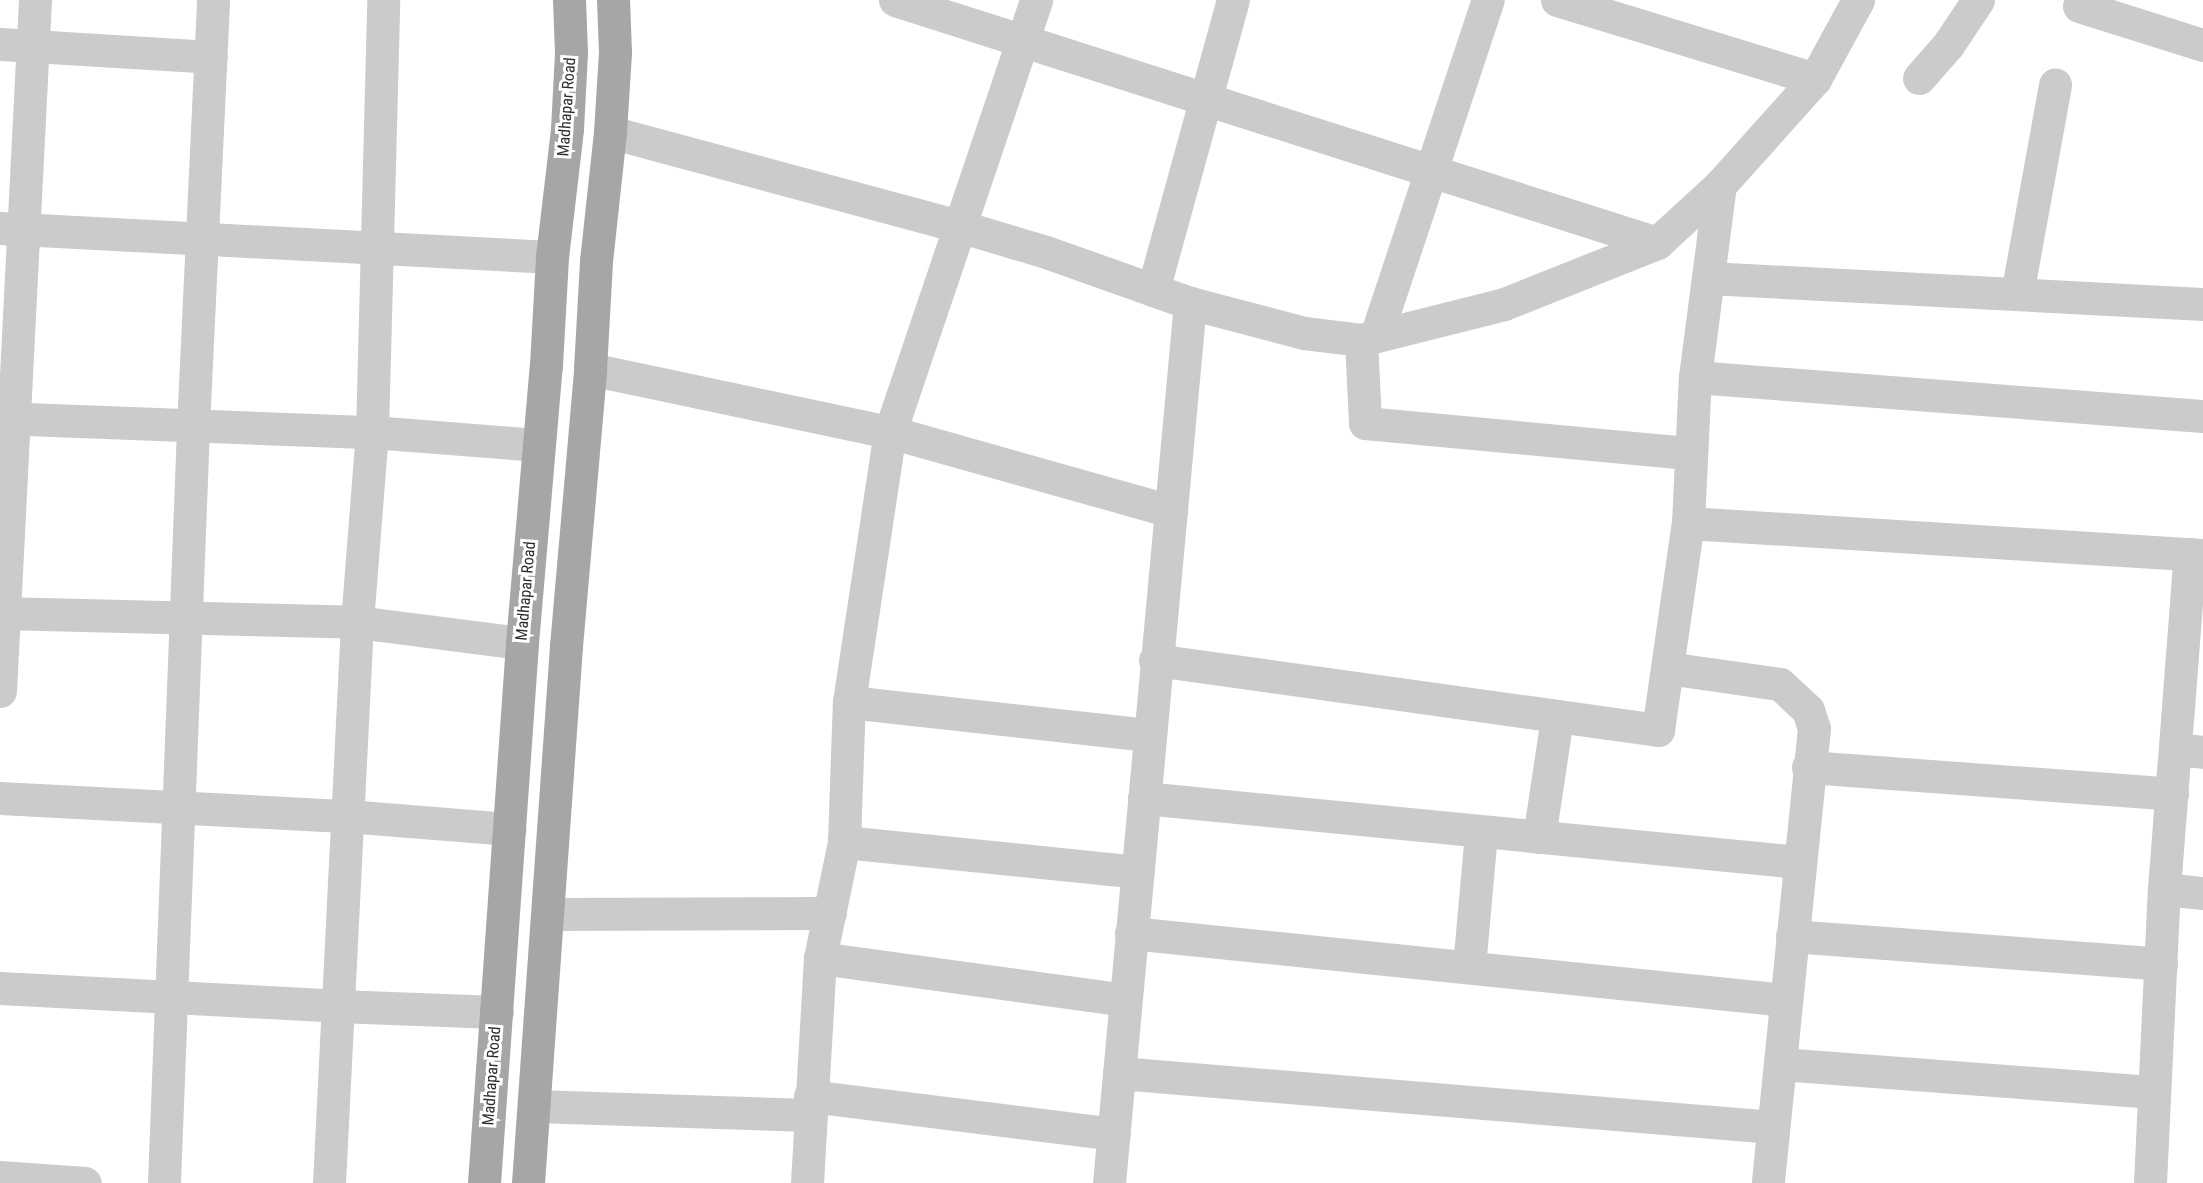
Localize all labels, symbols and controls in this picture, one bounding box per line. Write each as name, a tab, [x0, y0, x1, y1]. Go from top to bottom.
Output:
street label: Madhapar Road	[554, 57, 580, 157]
street label: Madhapar Road	[512, 541, 540, 641]
street label: Madhapar Road	[479, 1026, 505, 1126]

